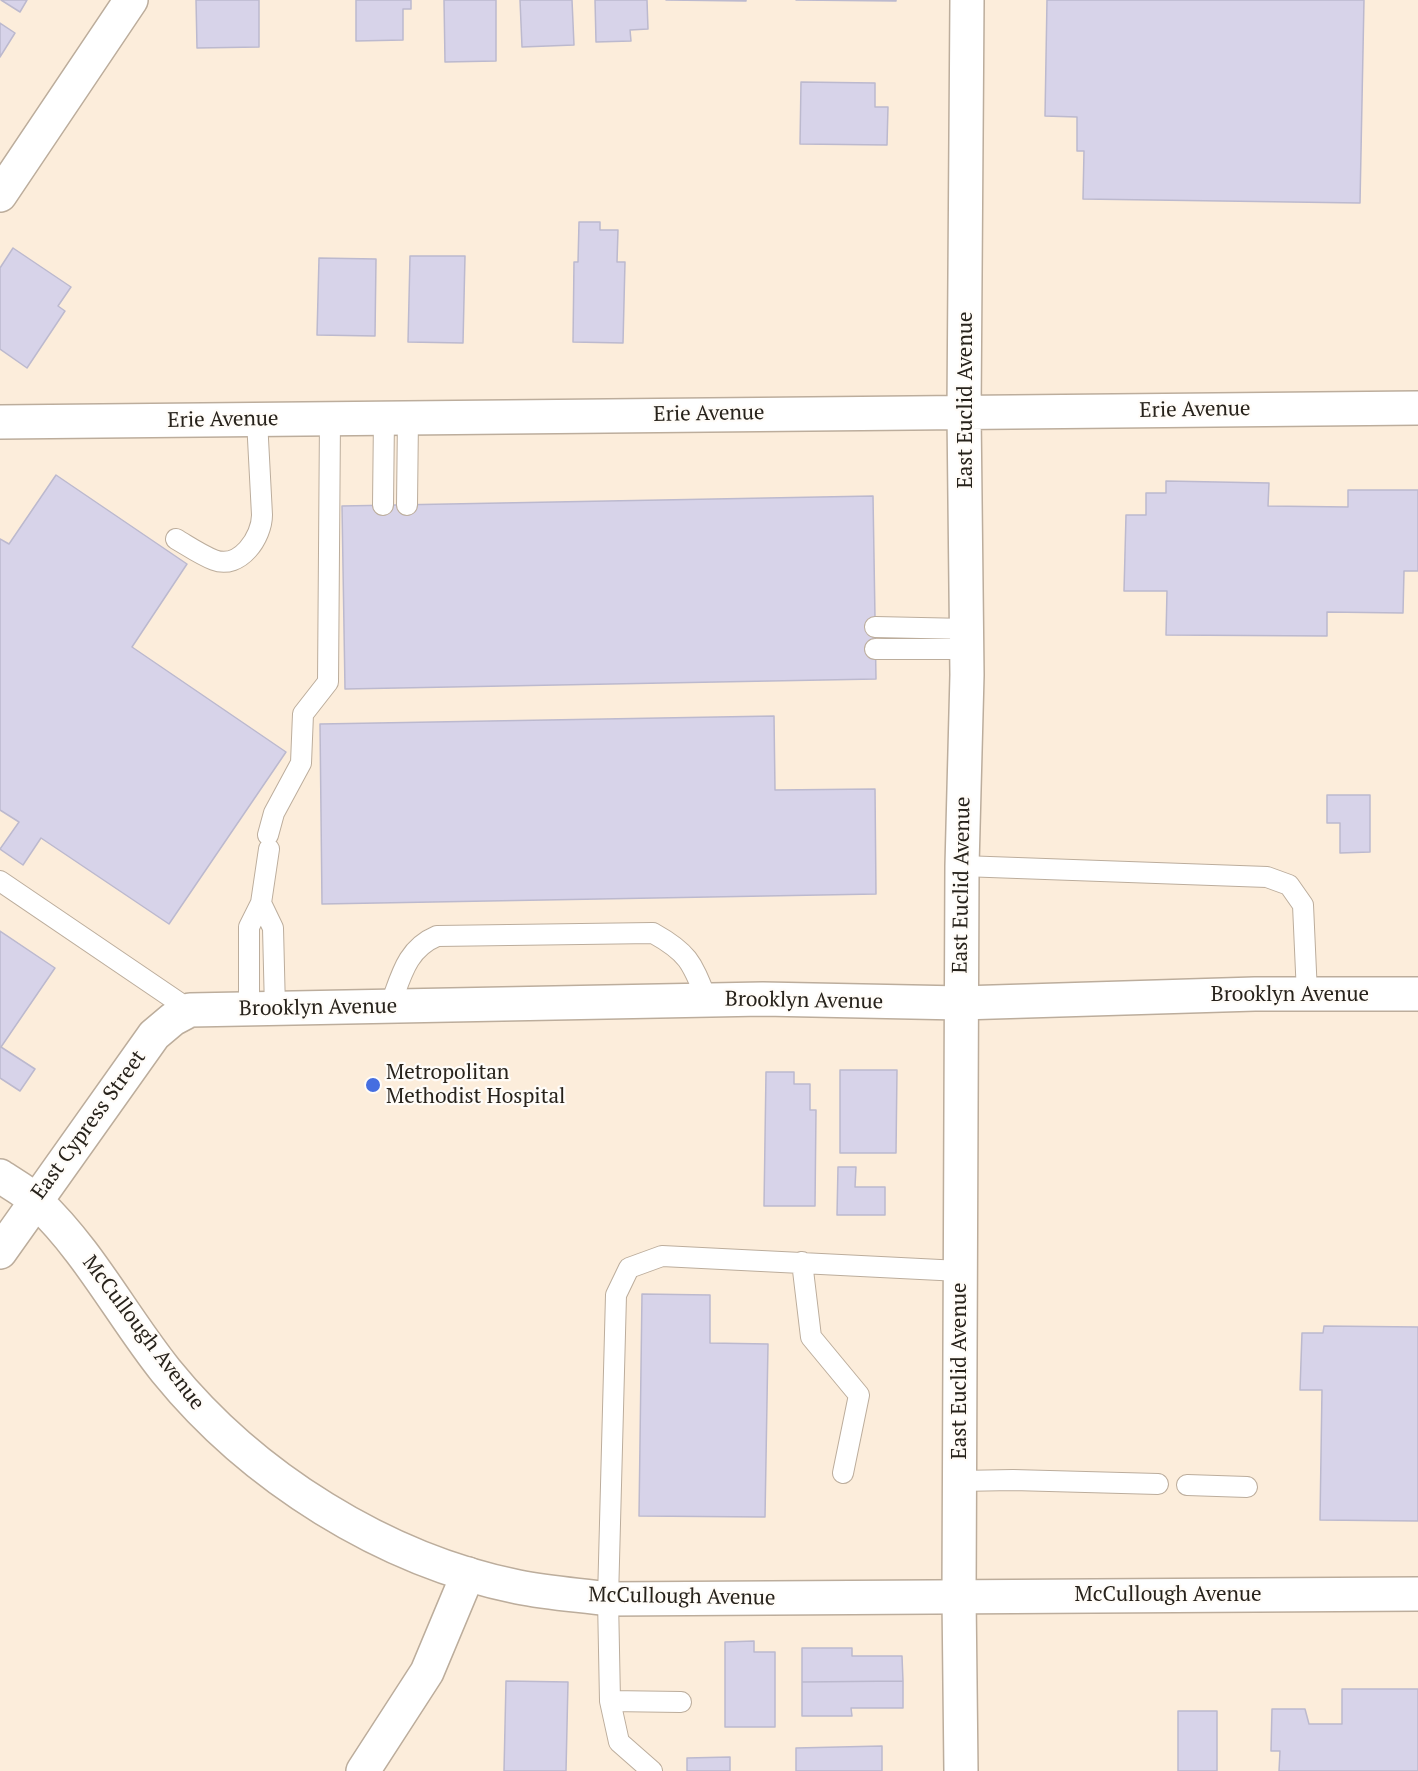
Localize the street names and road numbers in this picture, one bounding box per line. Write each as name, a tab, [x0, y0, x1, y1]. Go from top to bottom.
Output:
street label: East Euclid Avenue	[953, 311, 979, 489]
street label: Erie Avenue	[1139, 396, 1251, 424]
street label: Erie Avenue	[653, 400, 765, 428]
street label: Erie Avenue	[167, 406, 279, 434]
street label: East Euclid Avenue	[948, 796, 976, 974]
street label: Brooklyn Avenue	[1211, 982, 1369, 1008]
street label: Brooklyn Avenue	[725, 987, 883, 1015]
street label: Brooklyn Avenue	[239, 994, 397, 1022]
street label: East Cypress Street	[26, 1046, 152, 1204]
street label: McCullough Avenue	[77, 1251, 209, 1415]
street label: East Euclid Avenue	[947, 1282, 973, 1460]
street label: McCullough Avenue	[1074, 1582, 1262, 1608]
street label: McCullough Avenue	[588, 1583, 776, 1611]

